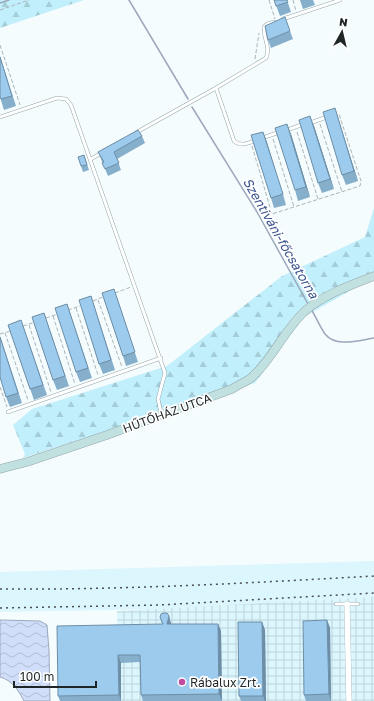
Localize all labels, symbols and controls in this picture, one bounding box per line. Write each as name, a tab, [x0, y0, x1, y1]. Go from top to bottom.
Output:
north arrow	[322, 12, 362, 52]
text: N	[338, 15, 349, 29]
water label: Szentiváni-főcsatorna	[240, 175, 322, 302]
street label: HŰTŐHÁZ UTCA	[121, 390, 213, 436]
scale bar	[14, 663, 96, 689]
text: 100 m	[20, 669, 54, 684]
place label: Rábalux Zrt.	[190, 675, 261, 690]
marker: Rábalux Zrt.	[177, 677, 187, 687]

